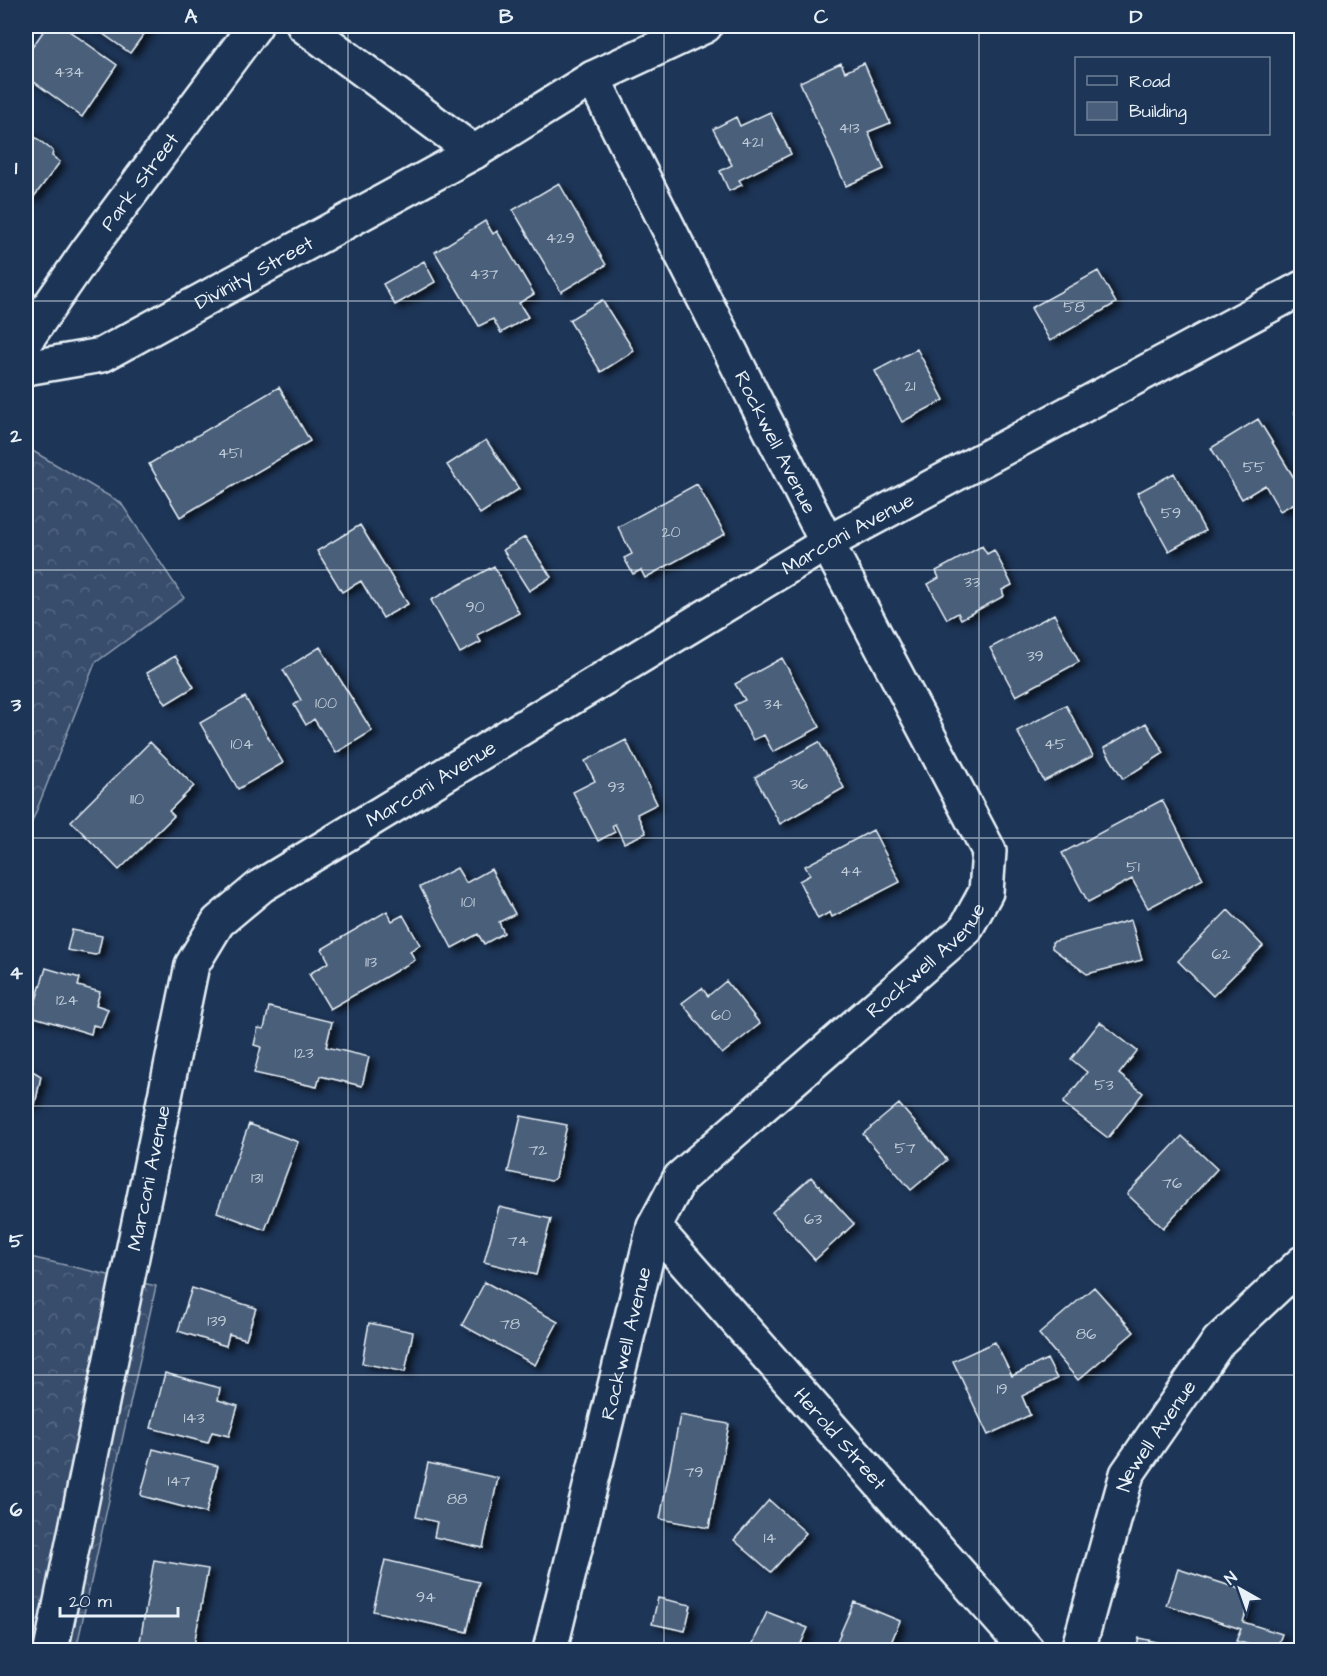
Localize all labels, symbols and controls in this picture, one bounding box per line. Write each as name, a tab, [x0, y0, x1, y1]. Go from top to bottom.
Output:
text: A	[185, 3, 198, 31]
text: B	[499, 3, 514, 31]
text: C	[814, 3, 829, 31]
text: D	[1130, 3, 1143, 31]
legend	[1075, 57, 1270, 135]
house number: 434	[54, 61, 84, 83]
text: Road	[1129, 69, 1170, 94]
text: Building	[1129, 99, 1187, 125]
house number: 413	[838, 117, 860, 139]
street label: Park Street	[94, 127, 186, 237]
house number: 421	[741, 131, 763, 153]
text: 1	[15, 154, 18, 182]
house number: 429	[545, 227, 575, 249]
street label: Divinity Street	[190, 229, 319, 317]
house number: 437	[470, 263, 499, 285]
house number: 58	[1063, 296, 1085, 318]
street label: Rockwell Avenue	[727, 366, 823, 519]
house number: 21	[904, 375, 916, 397]
text: 2	[9, 422, 22, 450]
house number: 451	[218, 442, 242, 464]
house number: 55	[1243, 456, 1266, 478]
street label: Marconi Avenue	[776, 486, 919, 582]
house number: 59	[1161, 502, 1181, 524]
house number: 20	[661, 521, 681, 543]
house number: 33	[964, 571, 980, 593]
house number: 90	[465, 596, 485, 618]
house number: 39	[1026, 645, 1044, 667]
text: 3	[10, 691, 22, 719]
house number: 100	[315, 692, 337, 714]
house number: 34	[763, 693, 783, 715]
house number: 104	[230, 733, 254, 755]
house number: 45	[1044, 733, 1067, 755]
street label: Marconi Avenue	[361, 734, 502, 834]
house number: 36	[790, 773, 808, 795]
house number: 93	[607, 776, 625, 798]
house number: 110	[130, 788, 144, 810]
house number: 51	[1126, 856, 1140, 878]
house number: 44	[840, 860, 862, 882]
house number: 101	[461, 891, 475, 913]
street label: Rockwell Avenue	[860, 898, 992, 1025]
house number: 62	[1211, 943, 1231, 965]
house number: 113	[365, 951, 377, 973]
text: 4	[9, 959, 23, 987]
house number: 124	[56, 989, 78, 1011]
house number: 60	[711, 1004, 731, 1026]
house number: 123	[294, 1042, 314, 1064]
house number: 53	[1094, 1074, 1114, 1096]
street label: Marconi Avenue	[121, 1103, 178, 1253]
house number: 57	[894, 1137, 916, 1159]
house number: 72	[529, 1139, 548, 1161]
house number: 131	[251, 1167, 263, 1189]
house number: 76	[1162, 1172, 1182, 1194]
house number: 63	[804, 1208, 822, 1230]
text: 5	[9, 1227, 24, 1255]
house number: 74	[508, 1230, 528, 1252]
street label: Rockwell Avenue	[594, 1264, 659, 1423]
house number: 139	[207, 1310, 227, 1332]
house number: 78	[500, 1313, 520, 1335]
house number: 86	[1076, 1323, 1096, 1345]
street label: Newell Avenue	[1110, 1374, 1203, 1495]
house number: 19	[996, 1378, 1008, 1400]
street label: Herold Street	[787, 1382, 893, 1497]
house number: 143	[183, 1407, 205, 1429]
house number: 79	[685, 1461, 703, 1483]
house number: 147	[168, 1470, 191, 1492]
house number: 88	[447, 1488, 467, 1510]
text: 6	[10, 1496, 23, 1524]
house number: 14	[764, 1527, 777, 1549]
north arrow	[1210, 1559, 1270, 1619]
text: N	[1220, 1567, 1242, 1590]
scale bar	[60, 1580, 178, 1618]
house number: 94	[416, 1586, 436, 1608]
text: 20 m	[69, 1589, 112, 1614]

